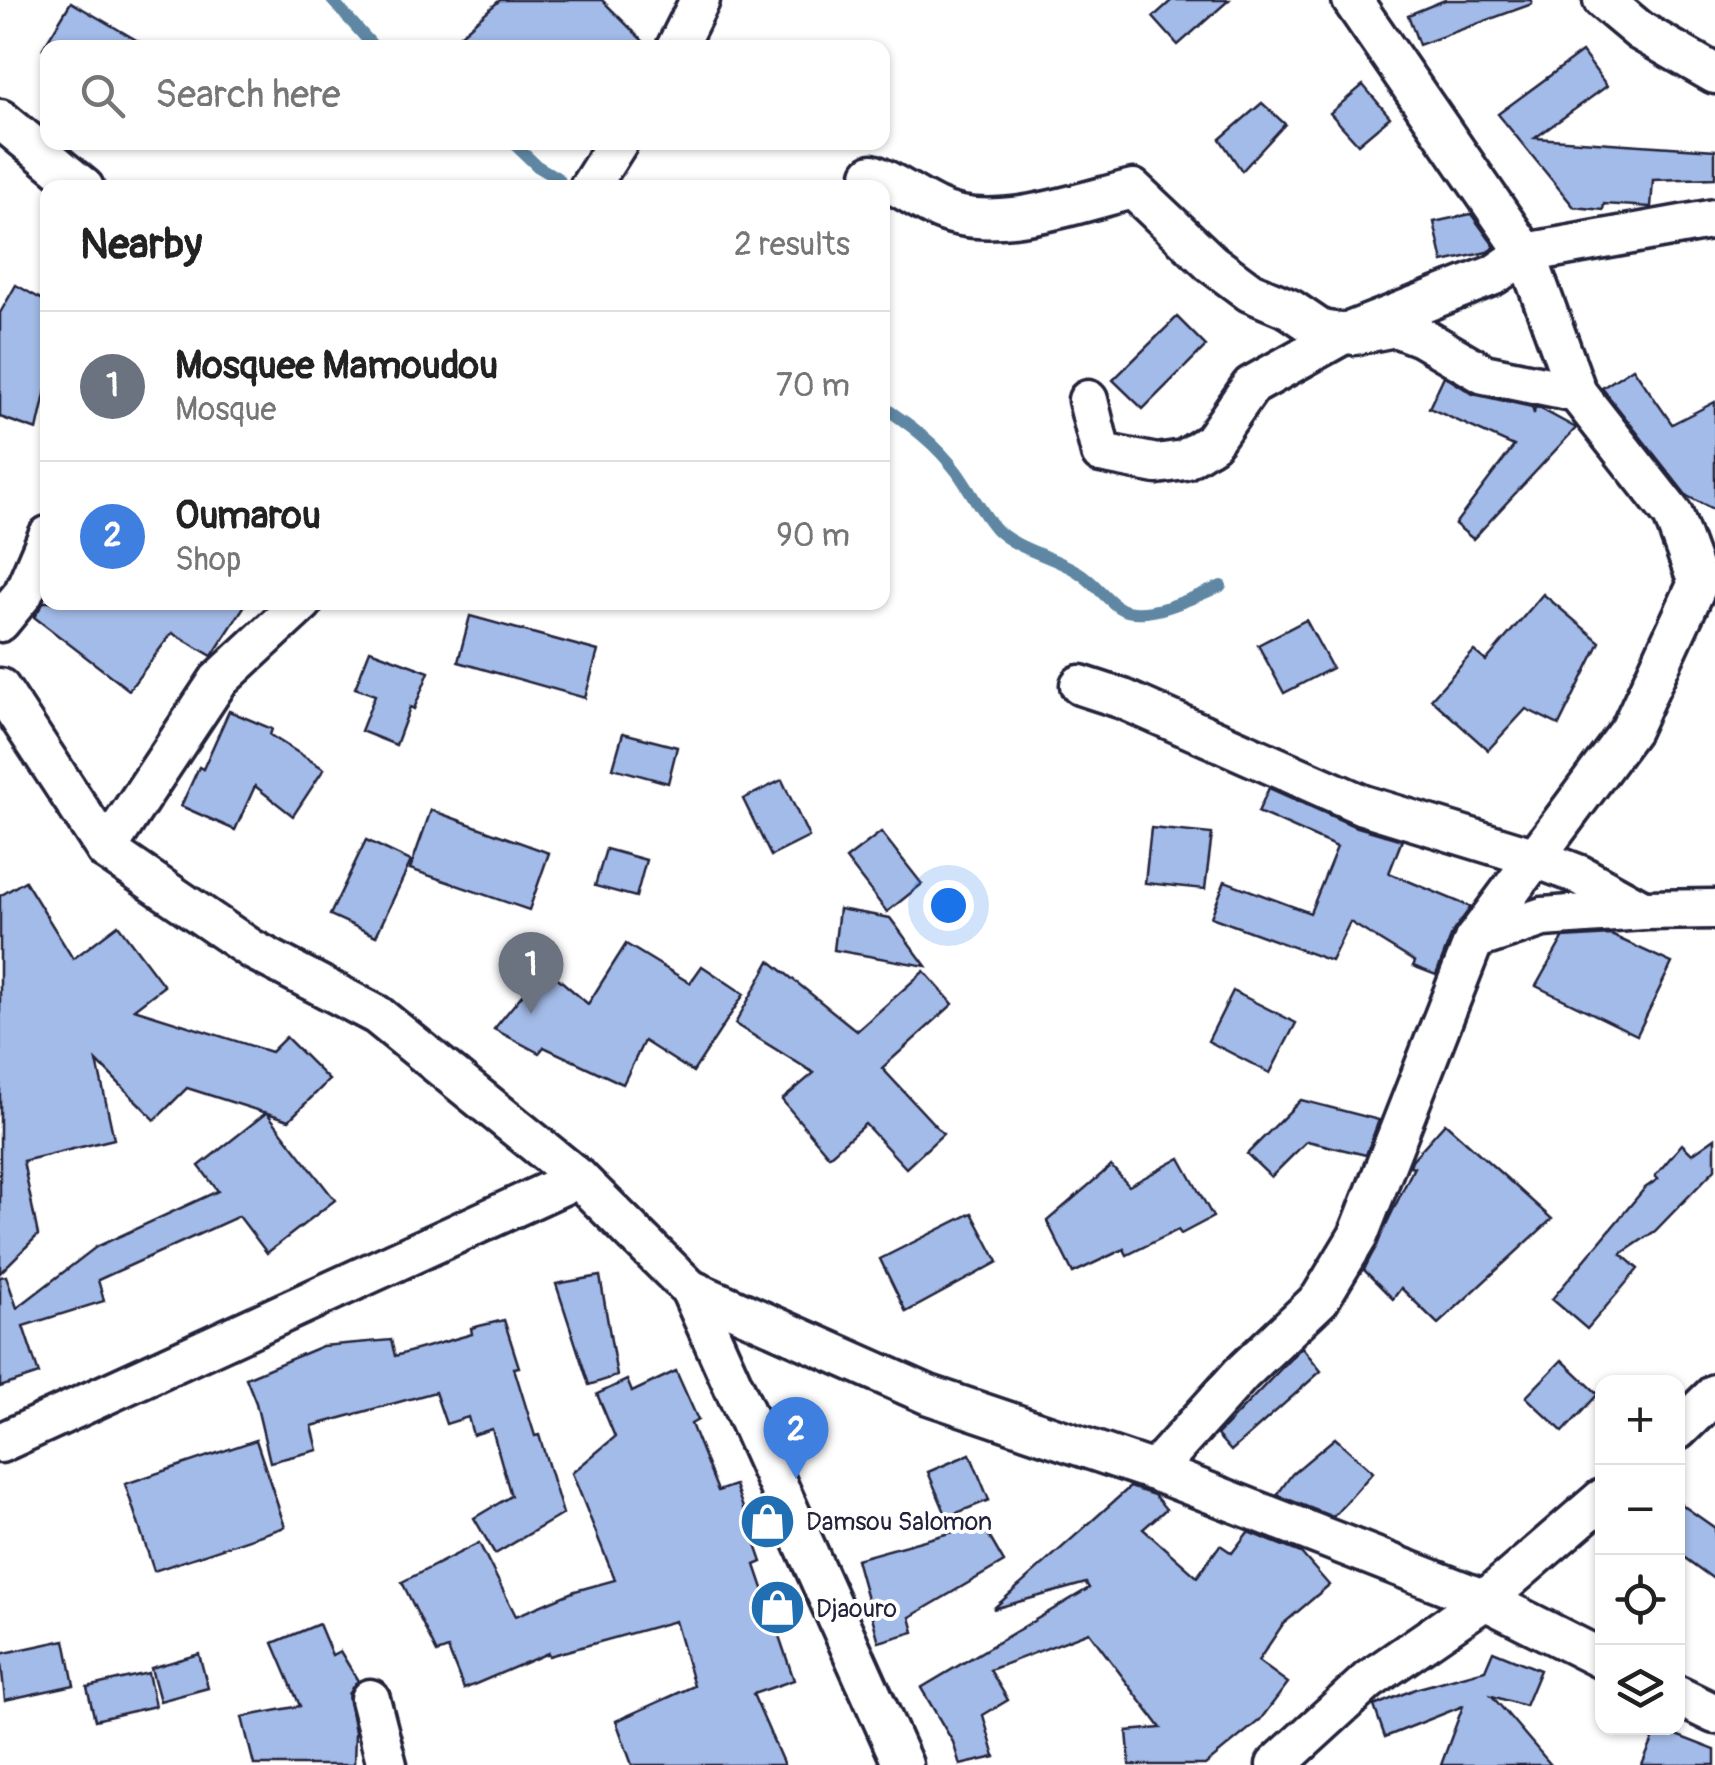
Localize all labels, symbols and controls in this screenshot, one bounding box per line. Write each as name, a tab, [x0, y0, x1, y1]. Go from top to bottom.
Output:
search box	[40, 40, 890, 150]
icon: search	[75, 68, 130, 123]
text: Search here	[155, 71, 341, 119]
text: Nearby	[80, 219, 202, 271]
text: 2 results	[734, 225, 850, 265]
text: Mosquee Mamoudou	[175, 342, 498, 390]
text: 1	[106, 366, 119, 406]
text: 70 m	[776, 366, 850, 406]
text: Mosque	[175, 390, 276, 430]
text: Oumarou	[175, 492, 321, 540]
text: 2	[104, 516, 121, 556]
text: 90 m	[776, 516, 850, 556]
text: Shop	[175, 540, 241, 580]
your location	[923, 880, 974, 931]
pin: 1	[498, 932, 564, 1014]
map controls	[1595, 1375, 1685, 1735]
button: +	[1595, 1375, 1685, 1465]
pin: 2	[764, 1396, 828, 1479]
button: −	[1595, 1465, 1685, 1555]
shop icon: Damsou Salomon	[737, 1491, 797, 1551]
place label: Damsou Salomon	[806, 1507, 992, 1538]
button: locate	[1595, 1555, 1685, 1645]
shop icon: Djaouro	[747, 1578, 807, 1638]
place label: Djaouro	[816, 1594, 897, 1625]
button: layers	[1595, 1645, 1685, 1735]

